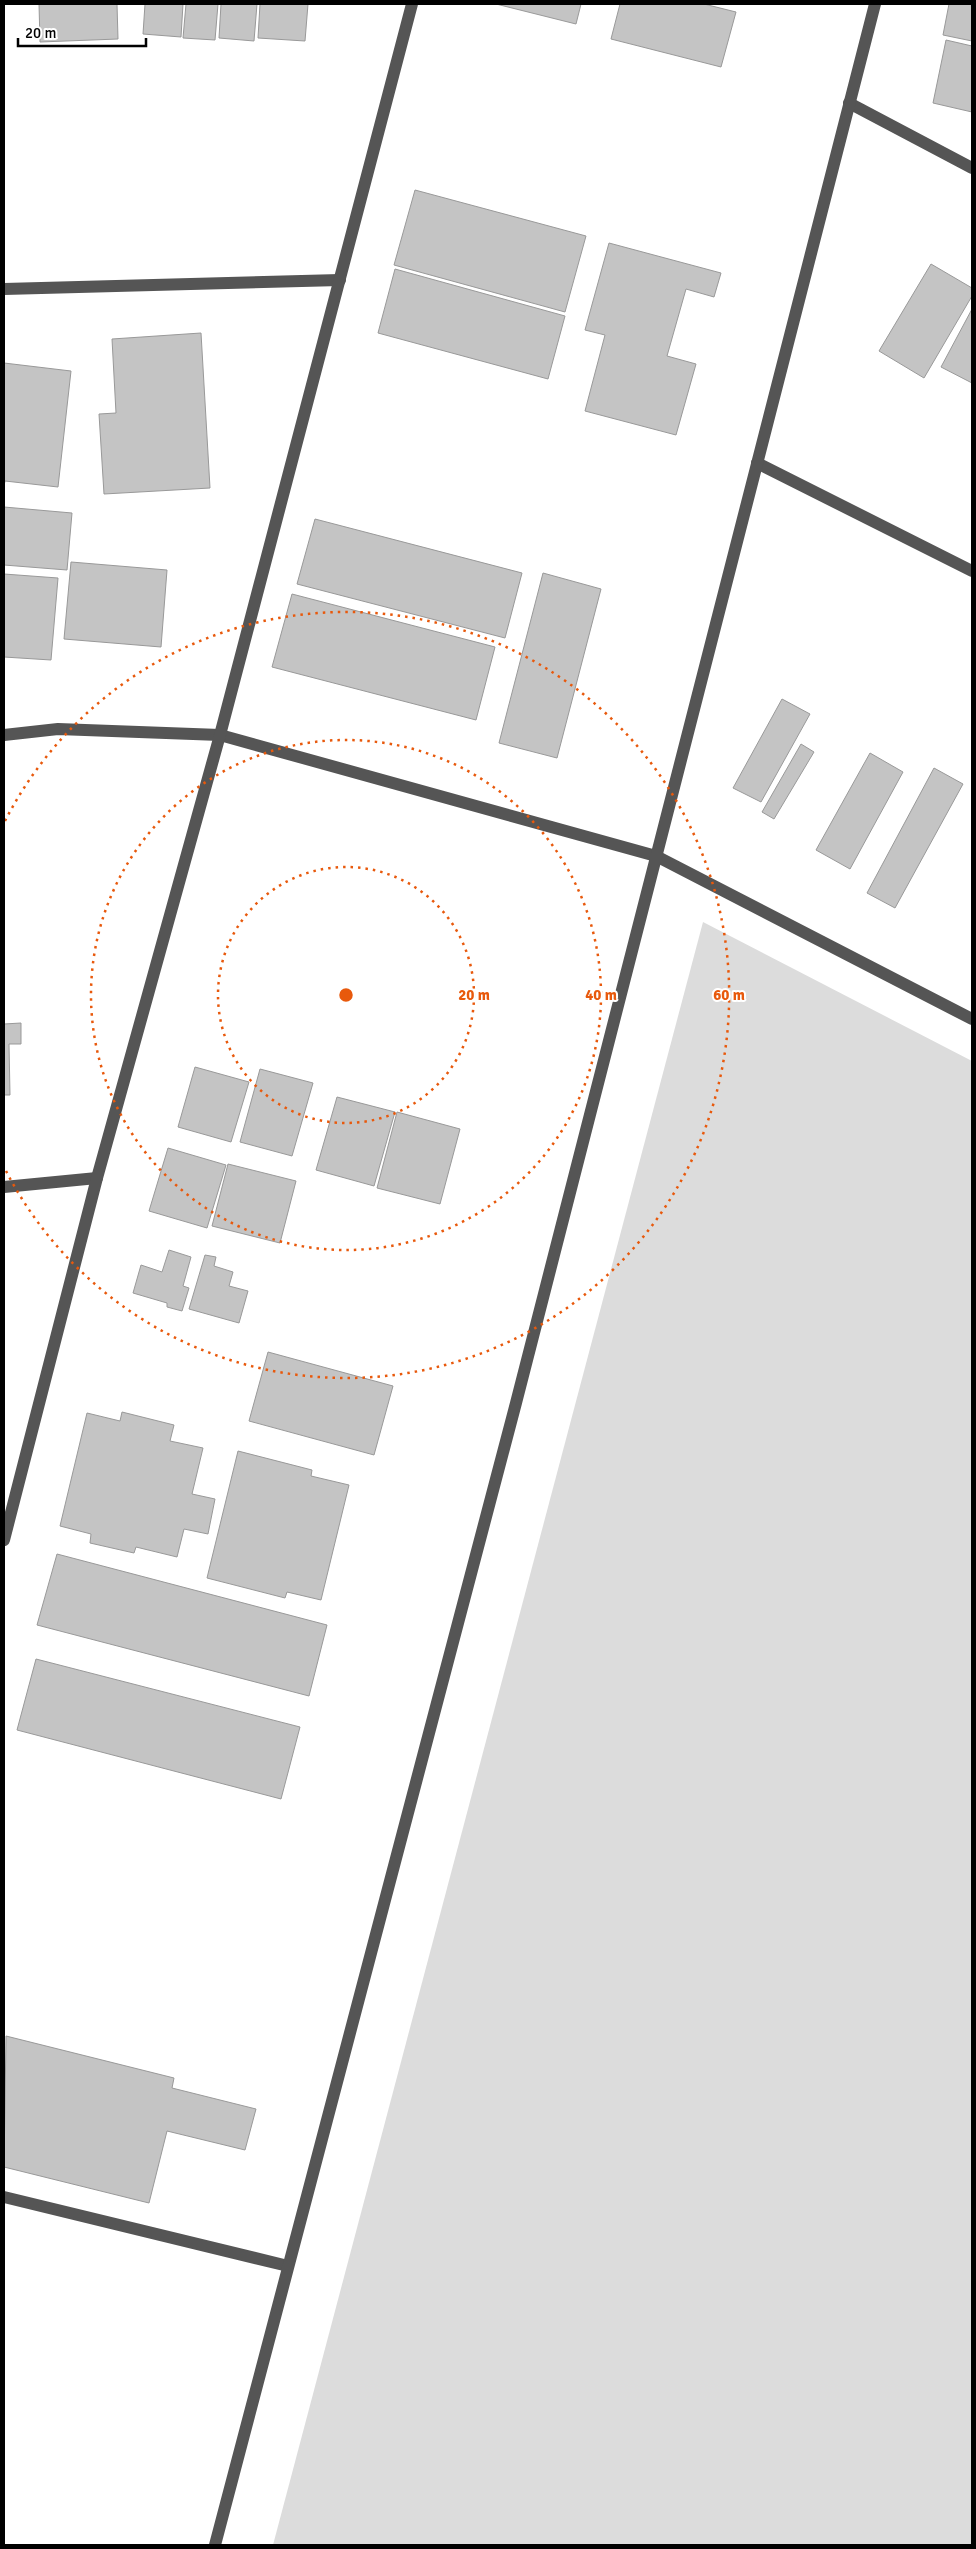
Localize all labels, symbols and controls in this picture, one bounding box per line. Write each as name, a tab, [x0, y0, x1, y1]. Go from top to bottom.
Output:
scale bar	[18, 15, 145, 47]
text: 20 m	[25, 24, 56, 42]
centre of rings	[337, 986, 355, 1004]
text: 20 m	[458, 986, 490, 1004]
text: 40 m	[585, 986, 617, 1004]
text: 60 m	[713, 986, 745, 1004]

